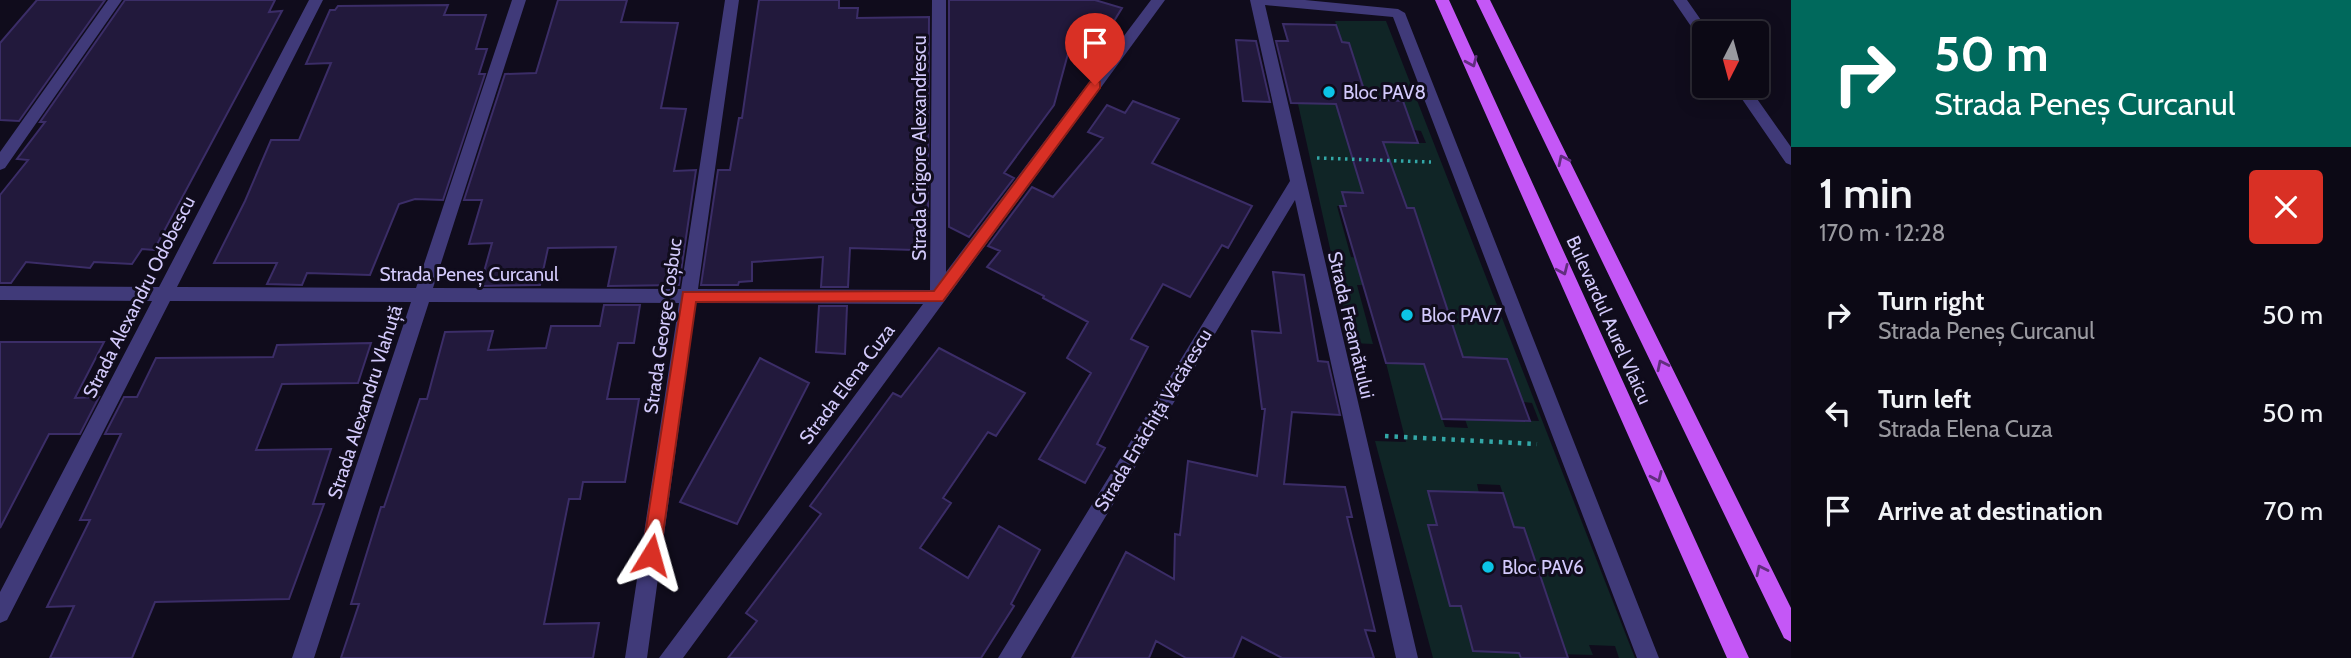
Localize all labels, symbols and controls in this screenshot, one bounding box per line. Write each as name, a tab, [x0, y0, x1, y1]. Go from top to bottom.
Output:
pin	[1065, 13, 1125, 85]
north arrow	[1692, 21, 1769, 98]
map controls	[1692, 21, 1769, 98]
icon: arrive	[1076, 24, 1114, 62]
text: 50 m	[1934, 24, 2049, 83]
icon: right	[1819, 28, 1910, 119]
street label: Strada Grigore Alexandrescu	[908, 35, 931, 261]
one-way arrow	[1464, 54, 1478, 67]
place label: Bloc PAV8	[1343, 81, 1426, 104]
marker: Bloc PAV8	[1321, 84, 1337, 100]
text: Strada Peneș Curcanul	[1934, 84, 2235, 123]
one-way arrow	[1557, 155, 1571, 167]
text: 1 min	[1819, 167, 1913, 219]
button: close	[2249, 170, 2323, 244]
street label: Strada Alexandru Odobescu	[78, 192, 200, 402]
text: 170 m · 12:28	[1819, 219, 1945, 247]
street label: Bulevardul Aurel Vlaicu	[1561, 232, 1657, 408]
street label: Strada George Coșbuc	[639, 236, 688, 415]
street label: Strada Freamătului	[1323, 249, 1379, 401]
street label: Strada Peneș Curcanul	[380, 263, 559, 287]
one-way arrow	[1555, 263, 1569, 275]
text: Turn right	[1878, 285, 1984, 317]
icon: right	[1819, 296, 1857, 334]
text: 50 m	[2262, 299, 2323, 331]
street label: Strada Alexandru Vlahuță	[323, 302, 408, 502]
place label: Bloc PAV7	[1421, 304, 1502, 327]
marker: Bloc PAV7	[1399, 307, 1415, 323]
text: Strada Peneș Curcanul	[1878, 317, 2095, 345]
street label: Strada Elena Cuza	[794, 319, 900, 449]
street label: Strada Enăchiță Văcărescu	[1089, 325, 1217, 516]
one-way arrow	[1656, 360, 1670, 372]
text: Turn left	[1878, 383, 1971, 415]
icon: left	[1819, 394, 1857, 432]
text: 50 m	[2262, 397, 2323, 429]
text: Strada Elena Cuza	[1878, 415, 2053, 443]
one-way arrow	[1649, 470, 1663, 483]
icon: arrive	[1819, 492, 1857, 530]
text: Arrive at destination	[1878, 495, 2103, 527]
text: 70 m	[2263, 495, 2323, 527]
position arrow	[614, 518, 688, 592]
place label: Bloc PAV6	[1502, 556, 1584, 579]
marker: Bloc PAV6	[1480, 559, 1496, 575]
one-way arrow	[1756, 565, 1770, 577]

